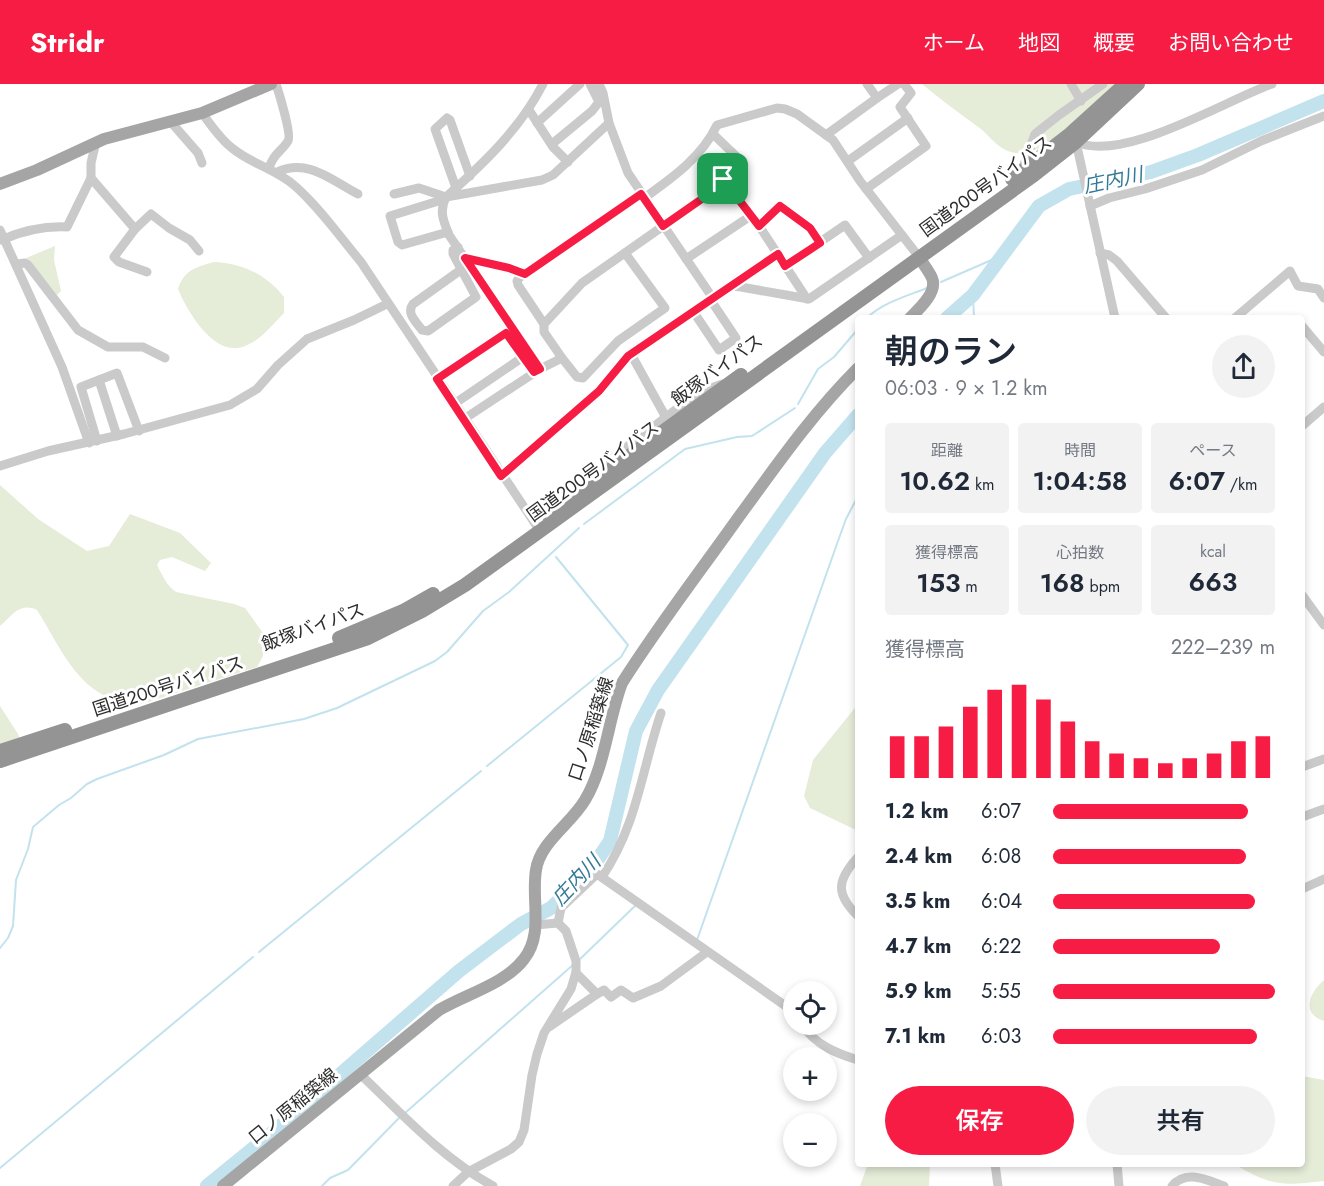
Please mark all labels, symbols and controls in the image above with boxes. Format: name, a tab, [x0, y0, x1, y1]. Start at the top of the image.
text: Stridr	[30, 22, 104, 63]
text: ホーム	[923, 28, 985, 58]
text: 地図	[1018, 28, 1060, 58]
text: 概要	[1093, 28, 1135, 58]
text: お問い合わせ	[1168, 28, 1294, 58]
street label: 国道200号バイパス	[915, 129, 1057, 243]
pin	[697, 153, 748, 204]
water label: 庄内川	[1081, 160, 1147, 201]
icon: arrive	[706, 162, 739, 195]
street label: 飯塚バイパス	[666, 328, 768, 412]
text: 朝のラン	[885, 328, 1017, 375]
button: share	[1212, 335, 1275, 398]
text: 06:03 · 9 × 1.2 km	[885, 374, 1048, 403]
street label: 国道200号バイパス	[522, 414, 664, 528]
text: 距離	[931, 439, 963, 462]
text: 時間	[1064, 439, 1096, 462]
text: ペース	[1189, 439, 1237, 462]
text: 10.62	[900, 462, 970, 500]
text: 1:04:58	[1033, 462, 1127, 500]
text: 6:07	[1168, 462, 1225, 500]
text: km	[970, 473, 995, 496]
text: /km	[1225, 473, 1258, 496]
text: kcal	[1200, 540, 1226, 563]
text: 獲得標高	[915, 541, 979, 564]
text: 心拍数	[1056, 541, 1104, 564]
text: 663	[1189, 563, 1237, 601]
text: 153	[916, 564, 961, 602]
text: 168	[1040, 564, 1085, 602]
text: m	[961, 575, 978, 598]
text: bpm	[1085, 575, 1120, 598]
street label: 飯塚バイパス	[258, 596, 368, 658]
text: 222–239 m	[1171, 633, 1275, 662]
text: 獲得標高	[885, 635, 965, 664]
street label: 国道200号バイパス	[89, 649, 247, 723]
street label: 口ノ原稲築線	[562, 674, 620, 784]
text: 1.2 km	[885, 797, 949, 826]
text: 6:07	[981, 797, 1021, 826]
text: 2.4 km	[885, 842, 952, 871]
text: 6:08	[981, 842, 1021, 871]
water label: 庄内川	[545, 847, 609, 912]
text: 3.5 km	[885, 887, 950, 916]
text: 6:04	[981, 887, 1022, 916]
text: 4.7 km	[885, 932, 951, 961]
text: 6:22	[981, 932, 1021, 961]
text: 5.9 km	[885, 977, 952, 1006]
text: 5:55	[981, 977, 1021, 1006]
map controls	[783, 981, 837, 1167]
button: locate	[783, 981, 837, 1035]
text: 7.1 km	[885, 1022, 946, 1051]
text: 6:03	[981, 1022, 1021, 1051]
button: +	[783, 1047, 837, 1101]
street label: 口ノ原稲築線	[243, 1062, 343, 1150]
button: 保存	[885, 1086, 1074, 1155]
button: 共有	[1086, 1086, 1275, 1155]
button: −	[783, 1113, 837, 1167]

